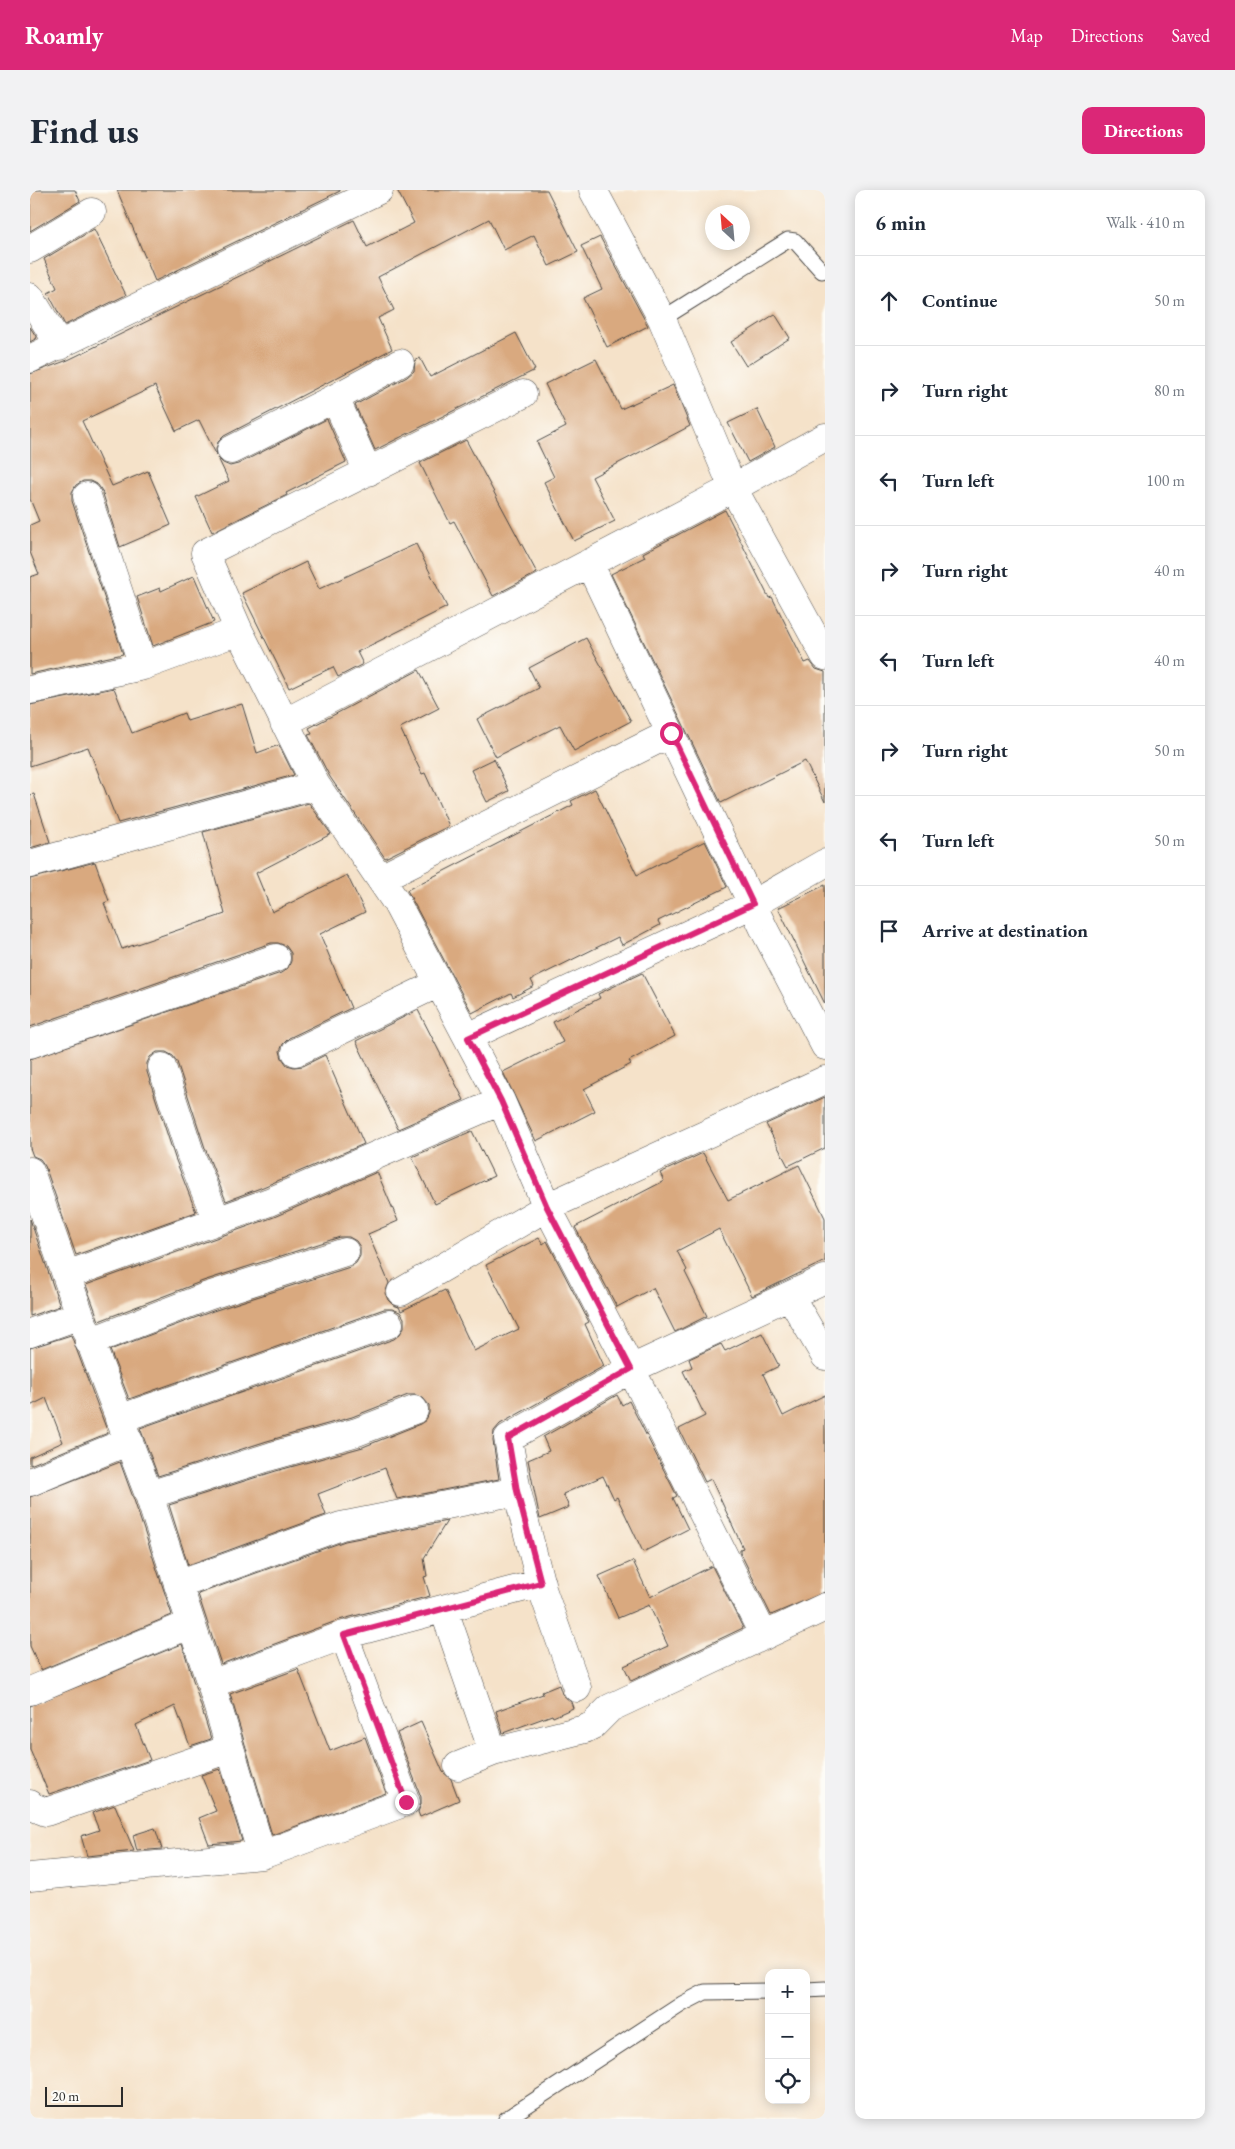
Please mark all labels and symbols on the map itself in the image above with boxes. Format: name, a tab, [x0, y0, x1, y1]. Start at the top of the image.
north arrow	[705, 205, 750, 250]
route start	[660, 722, 683, 745]
route end	[395, 1791, 418, 1814]
scale bar	[45, 2084, 122, 2107]

